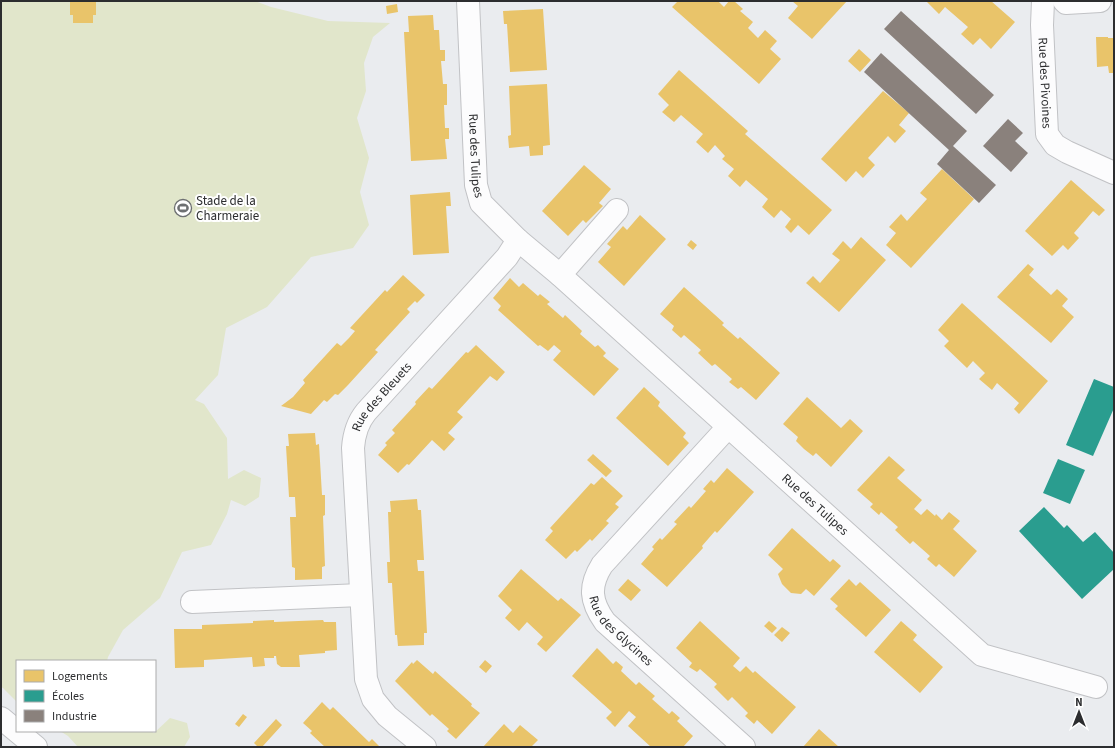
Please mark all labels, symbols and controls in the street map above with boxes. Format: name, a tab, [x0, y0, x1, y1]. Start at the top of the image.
street label: Rue des Pivoines	[1034, 37, 1056, 129]
street label: Rue des Tulipes	[464, 113, 488, 200]
place label: Stade de la Charmeraie	[196, 192, 259, 225]
sports icon: Stade de la Charmeraie	[173, 198, 193, 218]
street label: Rue des Bleuets	[347, 358, 416, 434]
street label: Rue des Tulipes	[778, 470, 853, 540]
street label: Rue des Glycines	[584, 594, 657, 670]
legend	[16, 660, 156, 732]
text: Logements	[52, 668, 107, 685]
text: Écoles	[52, 688, 84, 705]
north arrow	[1059, 692, 1099, 732]
text: N	[1075, 695, 1083, 710]
text: Industrie	[52, 708, 97, 725]

